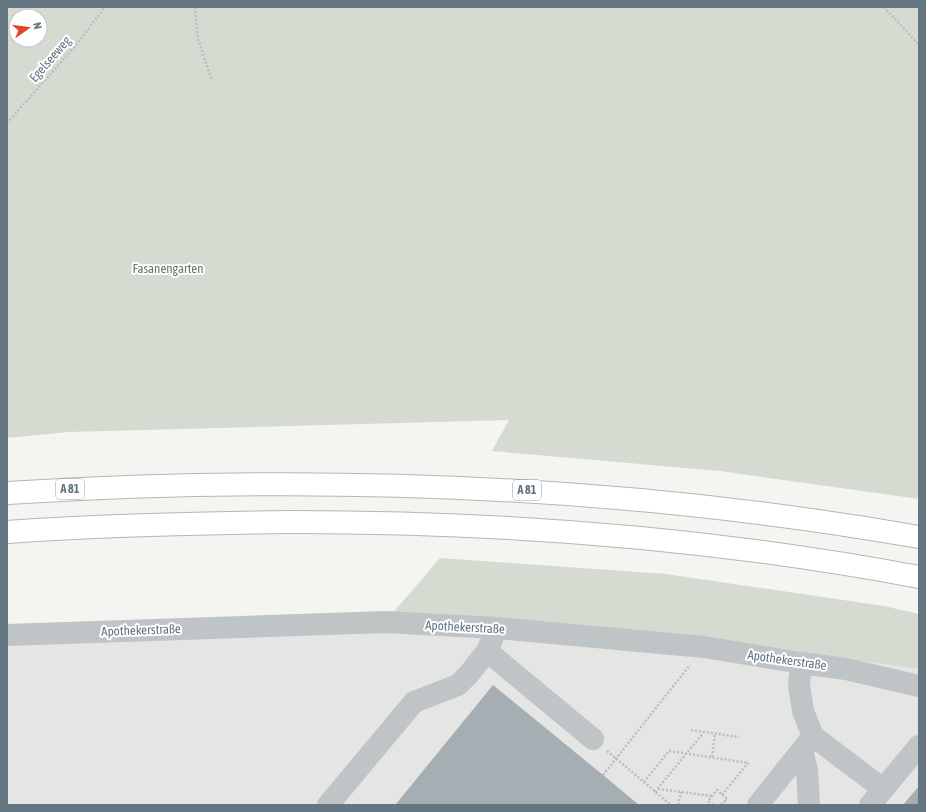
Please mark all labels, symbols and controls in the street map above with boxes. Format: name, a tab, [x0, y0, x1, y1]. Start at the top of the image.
north arrow	[8, 8, 48, 48]
text: N	[31, 21, 44, 30]
street label: Egelseeweg	[26, 33, 74, 85]
park label: Fasanengarten	[132, 261, 204, 276]
road number: A 81	[56, 479, 84, 499]
road number: A 81	[513, 480, 541, 500]
street label: Apothekerstraße	[425, 617, 505, 637]
street label: Apothekerstraße	[101, 621, 181, 639]
street label: Apothekerstraße	[746, 647, 828, 673]

